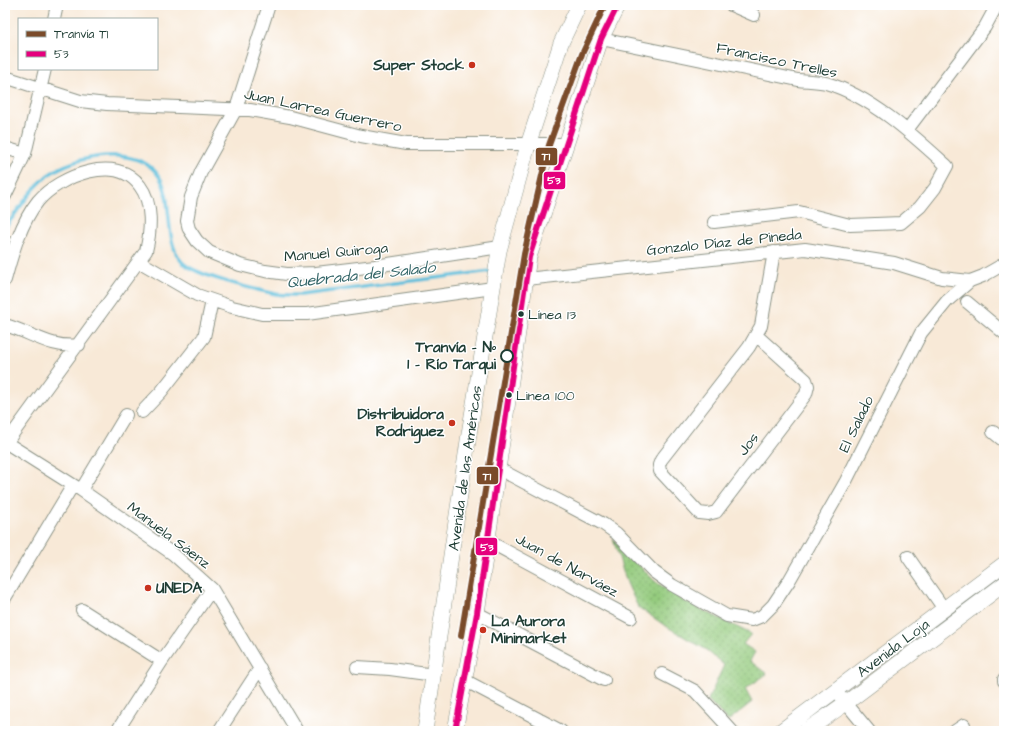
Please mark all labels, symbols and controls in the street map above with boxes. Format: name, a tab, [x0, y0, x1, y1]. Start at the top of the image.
legend	[18, 18, 158, 70]
text: Tranvía T1	[54, 26, 109, 43]
street label: Francisco Trelles	[714, 37, 840, 84]
text: 53	[54, 46, 69, 63]
place label: Super Stock	[372, 55, 465, 76]
marker: Super Stock	[467, 60, 477, 70]
street label: Juan Larrea Guerrero	[242, 84, 404, 138]
line badge: T1	[535, 147, 558, 166]
text: T1	[541, 149, 551, 164]
line badge: 53	[543, 171, 566, 190]
text: 53	[547, 173, 561, 188]
street label: Gonzalo Díaz de Pineda	[645, 224, 803, 261]
street label: Manuel Quiroga	[283, 237, 389, 268]
water label: Quebrada del Salado	[286, 256, 437, 294]
place label: Línea 13	[528, 305, 576, 325]
marker: Línea 13	[516, 309, 526, 319]
place label: Tranvía - Nº 1 - Río Tarqui	[407, 337, 497, 375]
marker: Tranvía - Nº 1 - Río Tarqui	[500, 349, 514, 363]
street label: Avenida de las Américas	[444, 384, 488, 552]
place label: Linea 100	[516, 386, 575, 406]
marker: Linea 100	[504, 390, 514, 400]
street label: El Salado	[834, 392, 879, 456]
place label: Distribuidora Rodriguez	[358, 404, 445, 444]
marker: Distribuidora Rodriguez	[447, 418, 457, 428]
street label: Jos	[733, 428, 764, 460]
line badge: T1	[476, 466, 499, 485]
text: T1	[482, 469, 492, 484]
street label: Manuela Sáenz	[123, 497, 215, 574]
street label: Juan de Narváez	[511, 528, 623, 603]
line badge: 53	[475, 537, 498, 556]
text: 53	[480, 540, 494, 555]
place label: UNEDA	[156, 578, 202, 599]
marker: UNEDA	[143, 583, 153, 593]
place label: La Aurora Minimarket	[491, 611, 567, 649]
street label: Avenida Loja	[853, 614, 934, 683]
marker: La Aurora Minimarket	[478, 625, 488, 635]

